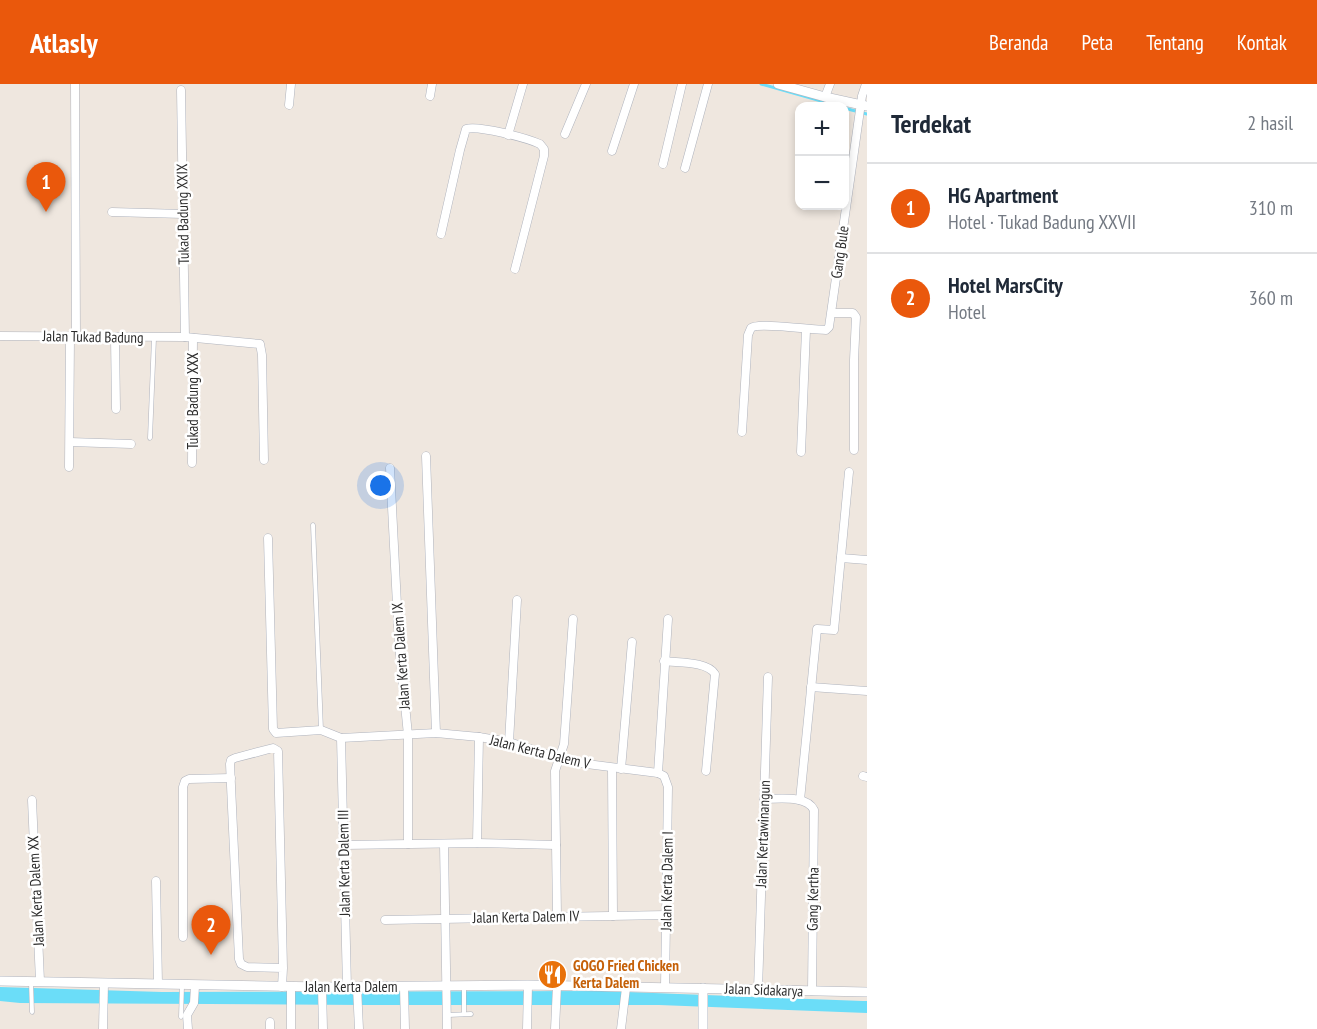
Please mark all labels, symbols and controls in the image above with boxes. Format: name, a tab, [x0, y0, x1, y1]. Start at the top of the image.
text: Atlasly	[30, 24, 98, 61]
text: Beranda	[989, 29, 1049, 56]
text: Peta	[1082, 29, 1113, 56]
text: Tentang	[1146, 29, 1204, 56]
text: Kontak	[1237, 29, 1287, 56]
map controls	[795, 102, 849, 210]
button: +	[795, 102, 849, 156]
text: Terdekat	[891, 107, 971, 140]
text: 2 hasil	[1247, 110, 1293, 136]
button: −	[795, 156, 849, 210]
pin: 1	[26, 162, 66, 212]
street label: Tukad Badung XXIX	[172, 163, 193, 265]
text: HG Apartment	[948, 181, 1058, 209]
text: 1	[906, 195, 915, 221]
text: 310 m	[1249, 195, 1293, 221]
text: Hotel · Tukad Badung XXVII	[948, 209, 1136, 235]
street label: Gang Bule	[826, 224, 853, 279]
text: Hotel MarsCity	[948, 271, 1063, 299]
text: 2	[906, 285, 915, 311]
text: 360 m	[1249, 285, 1293, 311]
text: Hotel	[948, 299, 986, 325]
street label: Jalan Tukad Badung	[41, 326, 144, 347]
street label: Tukad Badung XXX	[183, 352, 202, 450]
your location	[366, 471, 395, 500]
street label: Jalan Kerta Dalem IX	[387, 601, 414, 711]
street label: Jalan Kerta Dalem V	[487, 730, 592, 773]
street label: Jalan Kertawinangun	[751, 780, 774, 889]
street label: Jalan Kerta Dalem III	[333, 810, 354, 917]
street label: Jalan Kerta Dalem I	[656, 831, 677, 932]
street label: Jalan Kerta Dalem XX	[23, 835, 48, 948]
street label: Gang Kertha	[802, 867, 823, 931]
pin: 2	[192, 906, 230, 955]
street label: Jalan Kerta Dalem IV	[472, 906, 580, 927]
place label: GOGO Fried Chicken Kerta Dalem	[573, 956, 679, 992]
restaurant icon: GOGO Fried Chicken Kerta Dalem	[536, 959, 568, 991]
street label: Jalan Kerta Dalem	[304, 977, 398, 996]
street label: Jalan Sidakarya	[723, 979, 804, 1000]

